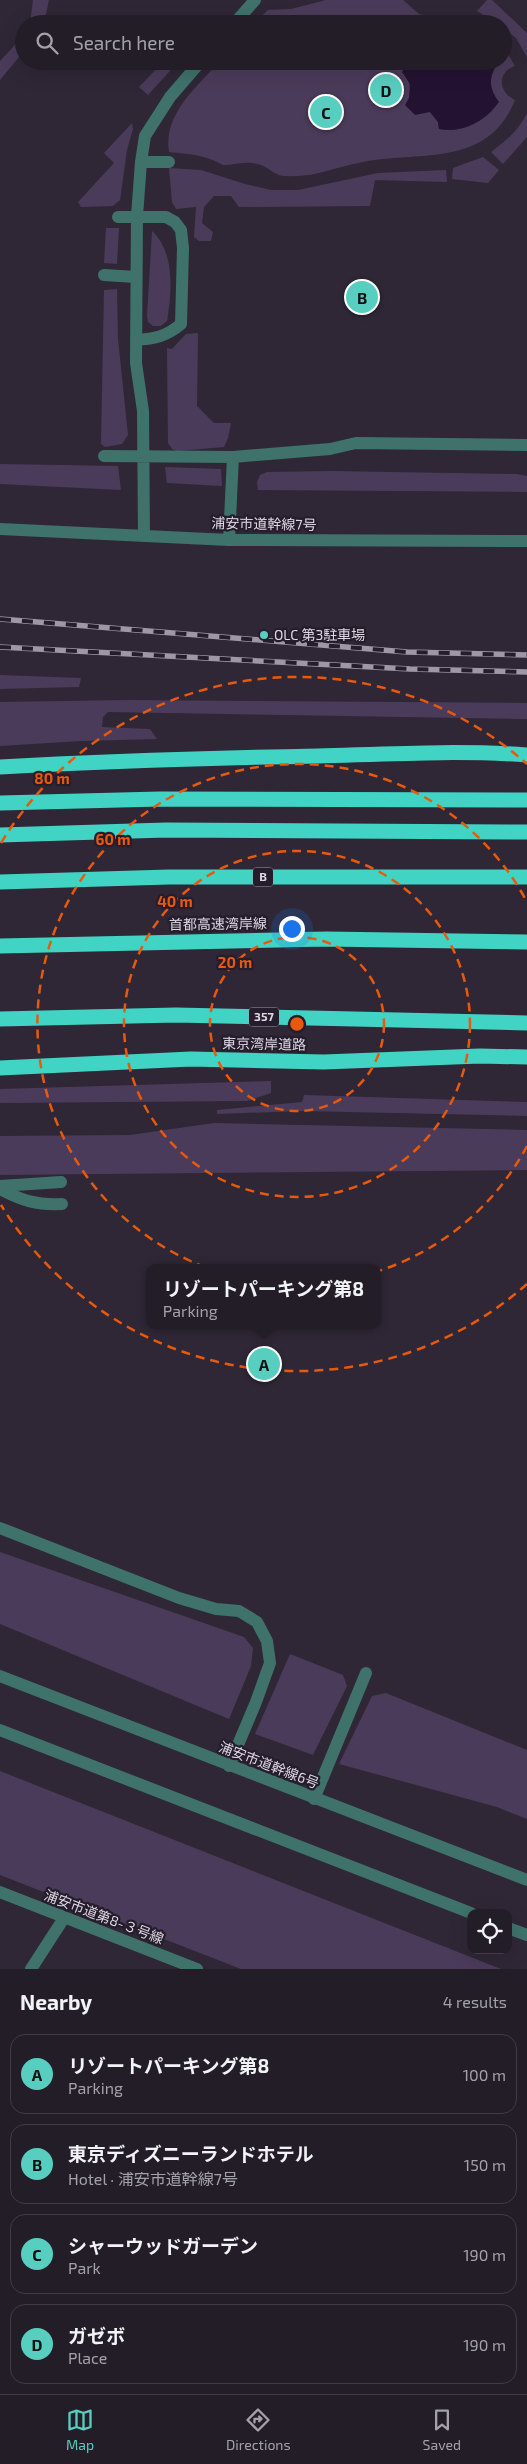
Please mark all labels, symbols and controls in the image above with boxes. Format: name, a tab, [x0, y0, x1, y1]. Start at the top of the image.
search box	[15, 15, 512, 70]
icon: search	[33, 29, 61, 57]
text: Search here	[73, 31, 175, 54]
pin: D	[370, 71, 402, 109]
pin: C	[310, 93, 342, 131]
pin: B	[346, 278, 378, 316]
street label: 浦安市道幹線7号	[211, 514, 317, 533]
place label: OLC 第3駐車場	[274, 626, 365, 643]
marker: OLC 第3駐車場	[258, 629, 270, 641]
text: 80 m	[34, 769, 70, 787]
text: 60 m	[96, 830, 130, 848]
road number: B	[253, 868, 273, 886]
text: 40 m	[157, 892, 193, 910]
street label: 首都高速湾岸線	[169, 914, 267, 933]
your location	[279, 916, 305, 942]
text: 20 m	[218, 953, 252, 971]
road number: 357	[249, 1008, 279, 1026]
centre of rings	[288, 1015, 306, 1033]
street label: 東京湾岸道路	[222, 1034, 306, 1053]
popup	[146, 1264, 381, 1329]
text: リゾートパーキング第8	[163, 1277, 364, 1300]
text: Parking	[163, 1301, 218, 1320]
pin: A	[248, 1345, 280, 1383]
street label: 浦安市道幹線6号	[217, 1738, 322, 1791]
street label: 浦安市道第8-３号線	[42, 1886, 166, 1947]
map controls	[467, 1909, 512, 1954]
button: locate	[467, 1909, 512, 1954]
text: Nearby	[20, 1989, 92, 2014]
text: 4 results	[443, 1992, 507, 2011]
text: リゾートパーキング第8	[68, 2054, 269, 2077]
text: A	[32, 2065, 42, 2084]
text: 100 m	[463, 2065, 506, 2084]
text: Parking	[68, 2078, 123, 2097]
text: 東京ディズニーランドホテル	[68, 2142, 314, 2165]
text: B	[32, 2155, 42, 2174]
text: 150 m	[464, 2155, 506, 2174]
text: Hotel · 浦安市道幹線7号	[68, 2169, 238, 2188]
text: シャーウッドガーデン	[68, 2234, 258, 2257]
text: C	[32, 2245, 42, 2264]
text: 190 m	[463, 2245, 506, 2264]
text: Park	[68, 2258, 101, 2277]
text: ガゼボ	[68, 2324, 125, 2347]
text: D	[32, 2335, 42, 2354]
text: 190 m	[463, 2335, 506, 2354]
text: Place	[68, 2348, 107, 2367]
tab: Map	[66, 2406, 94, 2453]
tab: Directions	[226, 2406, 291, 2453]
tab: Saved	[423, 2406, 461, 2453]

